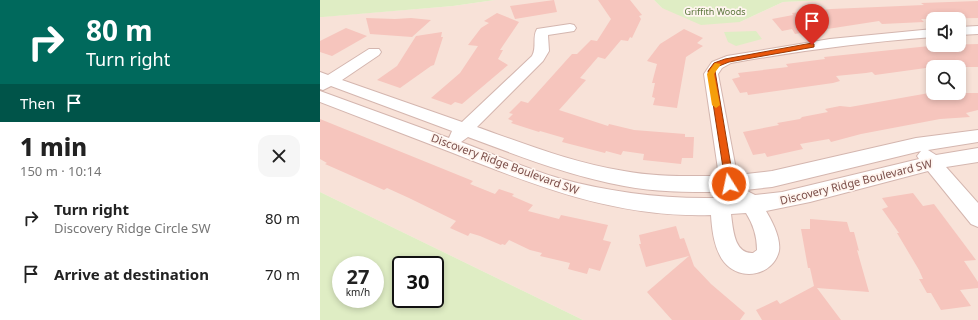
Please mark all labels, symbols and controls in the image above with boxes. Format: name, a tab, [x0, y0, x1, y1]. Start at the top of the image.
pin	[795, 4, 829, 45]
park label: Griffith Woods	[684, 5, 746, 18]
icon: arrive	[801, 10, 823, 32]
text: 80 m	[86, 11, 153, 49]
map controls	[926, 12, 966, 100]
button: sound	[926, 12, 966, 52]
icon: right	[20, 16, 72, 68]
text: Turn right	[86, 47, 170, 71]
button: search	[926, 60, 966, 100]
icon: arrive	[63, 92, 85, 114]
text: Then	[20, 93, 55, 113]
text: 1 min	[20, 130, 87, 163]
street label: Discovery Ridge Boulevard SW	[429, 130, 582, 198]
button: close	[258, 135, 300, 177]
street label: Discovery Ridge Boulevard SW	[778, 155, 934, 208]
text: 150 m · 10:14	[20, 162, 101, 180]
position arrow	[708, 163, 750, 205]
text: Turn right	[54, 199, 129, 219]
icon: right	[20, 207, 42, 229]
text: 80 m	[265, 208, 300, 228]
text: Discovery Ridge Circle SW	[54, 219, 211, 237]
speed limit sign: 30	[392, 256, 444, 308]
icon: arrive	[20, 263, 42, 285]
text: 27	[347, 263, 369, 290]
text: Arrive at destination	[54, 264, 209, 284]
text: 70 m	[265, 264, 300, 284]
text: km/h	[346, 285, 370, 299]

